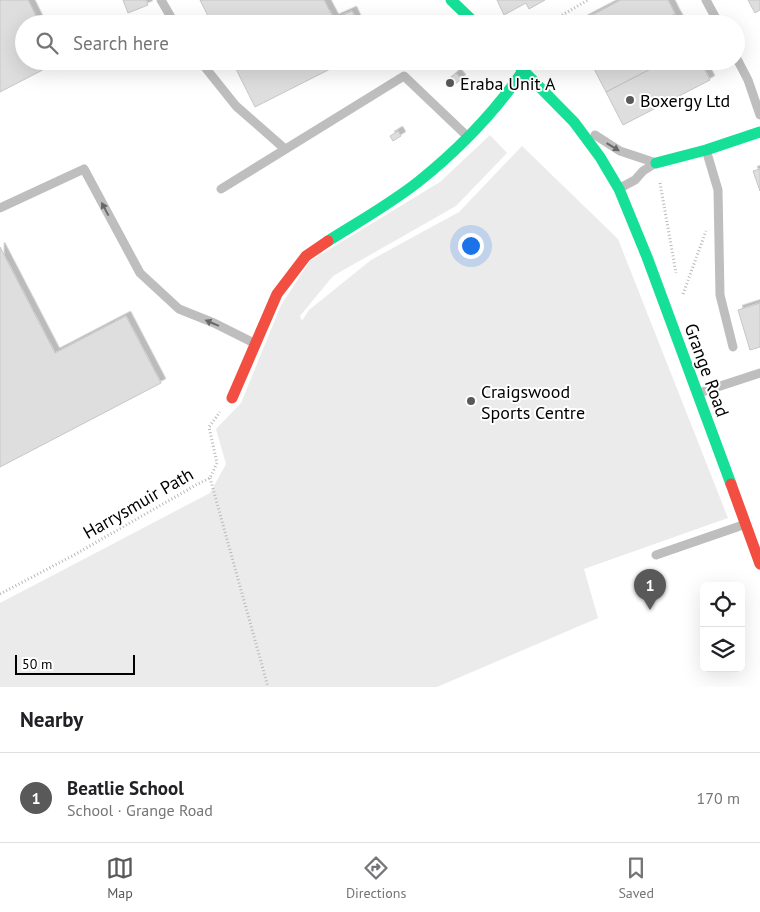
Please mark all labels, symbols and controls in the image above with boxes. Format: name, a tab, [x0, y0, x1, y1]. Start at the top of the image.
search box	[15, 15, 745, 70]
icon: search	[33, 29, 61, 57]
text: Search here	[73, 31, 169, 55]
place label: Eraba Unit A	[460, 72, 556, 95]
marker: Eraba Unit A	[444, 77, 456, 89]
place label: Boxergy Ltd	[640, 89, 730, 112]
marker: Boxergy Ltd	[624, 94, 636, 106]
one-way arrow	[607, 142, 620, 151]
one-way arrow	[101, 201, 109, 216]
your location	[458, 233, 484, 259]
one-way arrow	[205, 318, 219, 326]
street label: Grange Road	[679, 320, 735, 420]
place label: Craigswood Sports Centre	[481, 380, 585, 424]
marker: Craigswood Sports Centre	[465, 395, 477, 407]
street label: Harrysmuir Path	[79, 462, 197, 544]
pin: 1	[634, 569, 666, 610]
map controls	[700, 582, 745, 672]
button: locate	[700, 582, 745, 627]
button: layers	[700, 627, 745, 672]
scale bar	[15, 652, 135, 675]
text: 50 m	[22, 655, 52, 673]
text: Nearby	[20, 706, 83, 733]
text: Beatlie School	[67, 776, 184, 800]
text: 1	[31, 788, 41, 808]
text: 170 m	[697, 788, 740, 808]
text: School · Grange Road	[67, 800, 213, 820]
tab: Map	[106, 854, 134, 902]
tab: Directions	[346, 854, 406, 902]
tab: Saved	[618, 854, 654, 902]

